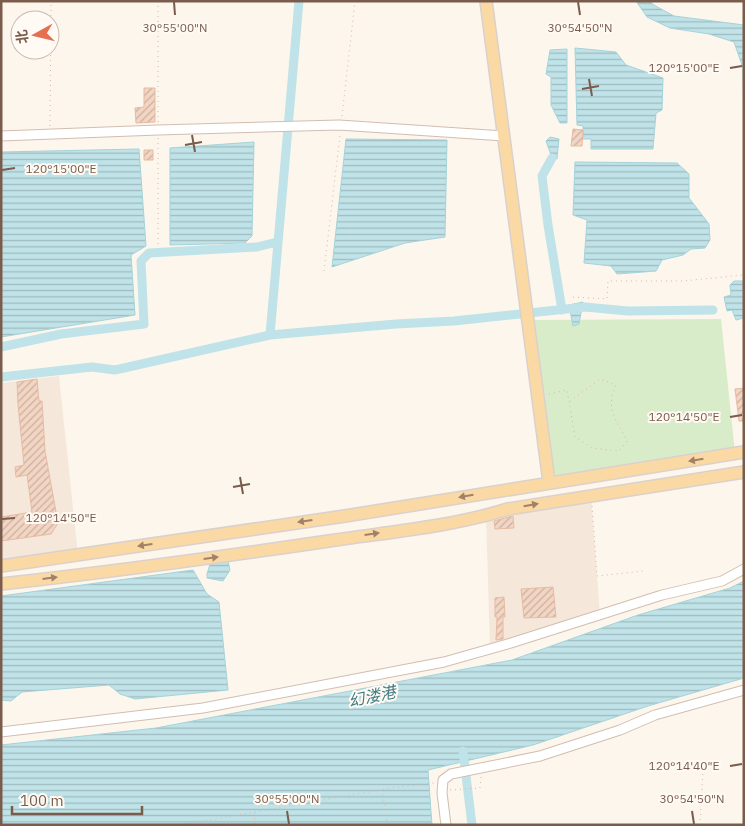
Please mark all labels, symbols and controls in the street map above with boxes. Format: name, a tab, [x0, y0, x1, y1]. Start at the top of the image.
north arrow	[10, 10, 60, 60]
text: 30°55'00"N	[142, 20, 208, 35]
text: 30°54'50"N	[547, 20, 613, 35]
text: 北	[12, 29, 32, 45]
text: 120°15'00"E	[649, 60, 719, 75]
text: 120°15'00"E	[26, 161, 96, 176]
text: 120°14'50"E	[649, 409, 719, 424]
one-way arrow	[687, 456, 703, 464]
one-way arrow	[458, 493, 474, 501]
one-way arrow	[524, 501, 540, 509]
text: 120°14'50"E	[26, 510, 96, 525]
one-way arrow	[297, 518, 313, 526]
one-way arrow	[364, 530, 380, 538]
one-way arrow	[136, 542, 152, 550]
one-way arrow	[203, 554, 219, 562]
one-way arrow	[42, 574, 58, 582]
water label: 幻溇港	[346, 681, 400, 711]
text: 120°14'40"E	[649, 758, 719, 773]
scale bar	[12, 784, 142, 816]
text: 100 m	[20, 791, 64, 810]
text: 30°55'00"N	[254, 791, 320, 806]
text: 30°54'50"N	[659, 791, 725, 806]

